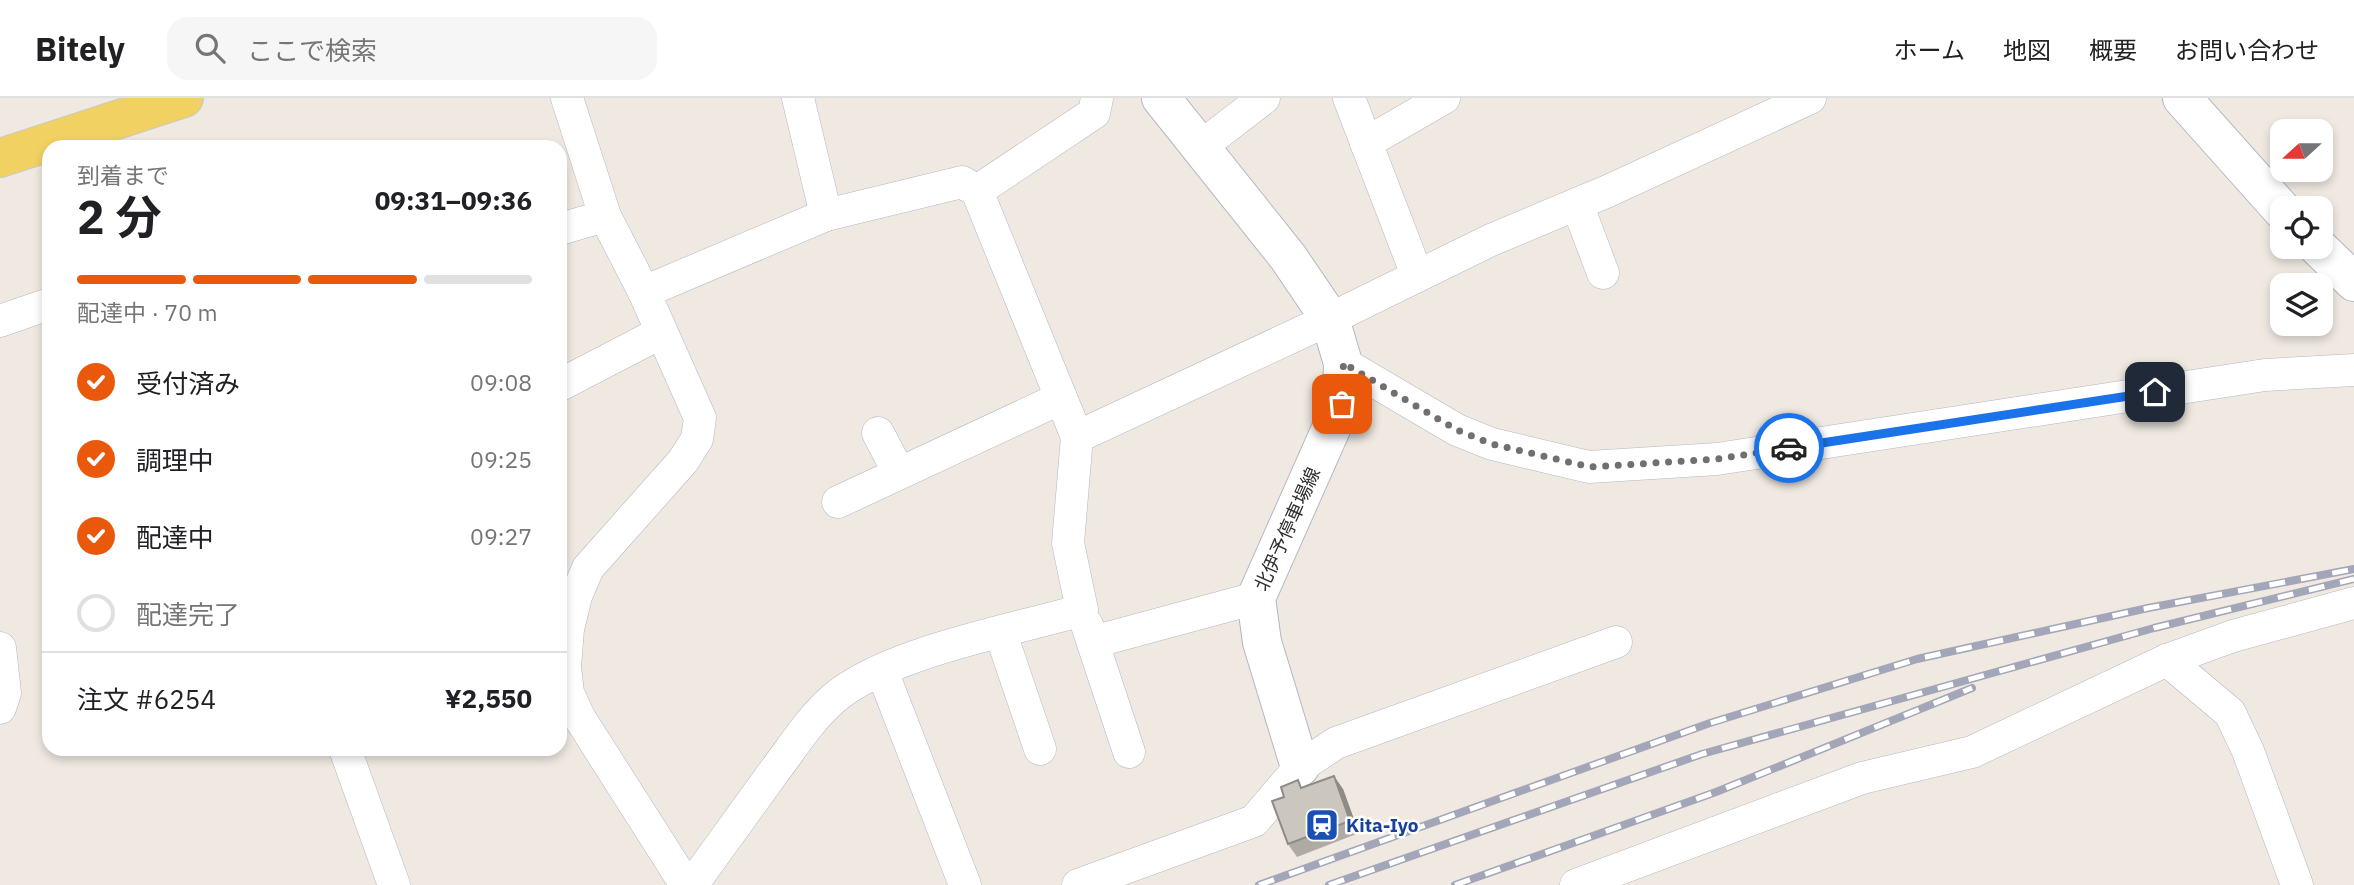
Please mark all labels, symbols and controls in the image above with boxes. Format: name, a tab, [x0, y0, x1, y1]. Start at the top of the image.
search box	[167, 17, 657, 80]
text: Bitely	[35, 27, 125, 70]
icon: search	[191, 29, 229, 67]
text: ここで検索	[247, 33, 377, 67]
text: ホーム	[1894, 34, 1965, 66]
text: 地図	[2003, 34, 2051, 66]
text: 概要	[2089, 34, 2137, 66]
text: お問い合わせ	[2175, 34, 2319, 66]
north arrow	[2270, 119, 2333, 182]
map controls	[2270, 119, 2333, 336]
text: 到着まで	[77, 160, 169, 190]
text: 09:31–09:36	[375, 183, 532, 217]
text: 2 分	[77, 187, 161, 247]
button: locate	[2270, 196, 2333, 259]
button: layers	[2270, 273, 2333, 336]
text: 配達中 · 70 m	[77, 297, 217, 327]
pin	[2125, 362, 2185, 422]
icon: check	[77, 363, 115, 401]
text: 受付済み	[136, 366, 240, 400]
text: 09:08	[470, 367, 532, 397]
icon: home	[2136, 373, 2174, 411]
pin	[1312, 374, 1372, 434]
icon: bag	[1323, 385, 1361, 423]
courier	[1754, 413, 1824, 483]
icon: car	[1770, 429, 1808, 467]
icon: check	[77, 440, 115, 478]
text: 調理中	[136, 443, 214, 477]
text: 09:25	[470, 444, 532, 474]
street label: 北伊予停車場線	[1249, 463, 1325, 595]
icon: check	[77, 517, 115, 555]
text: 配達中	[136, 520, 214, 554]
text: 09:27	[470, 521, 532, 551]
text: 配達完了	[136, 597, 240, 631]
text: ¥2,550	[445, 681, 532, 715]
text: 注文 #6254	[77, 682, 216, 716]
station icon: Kita-Iyo	[1303, 806, 1341, 844]
place label: Kita-Iyo	[1346, 813, 1419, 837]

